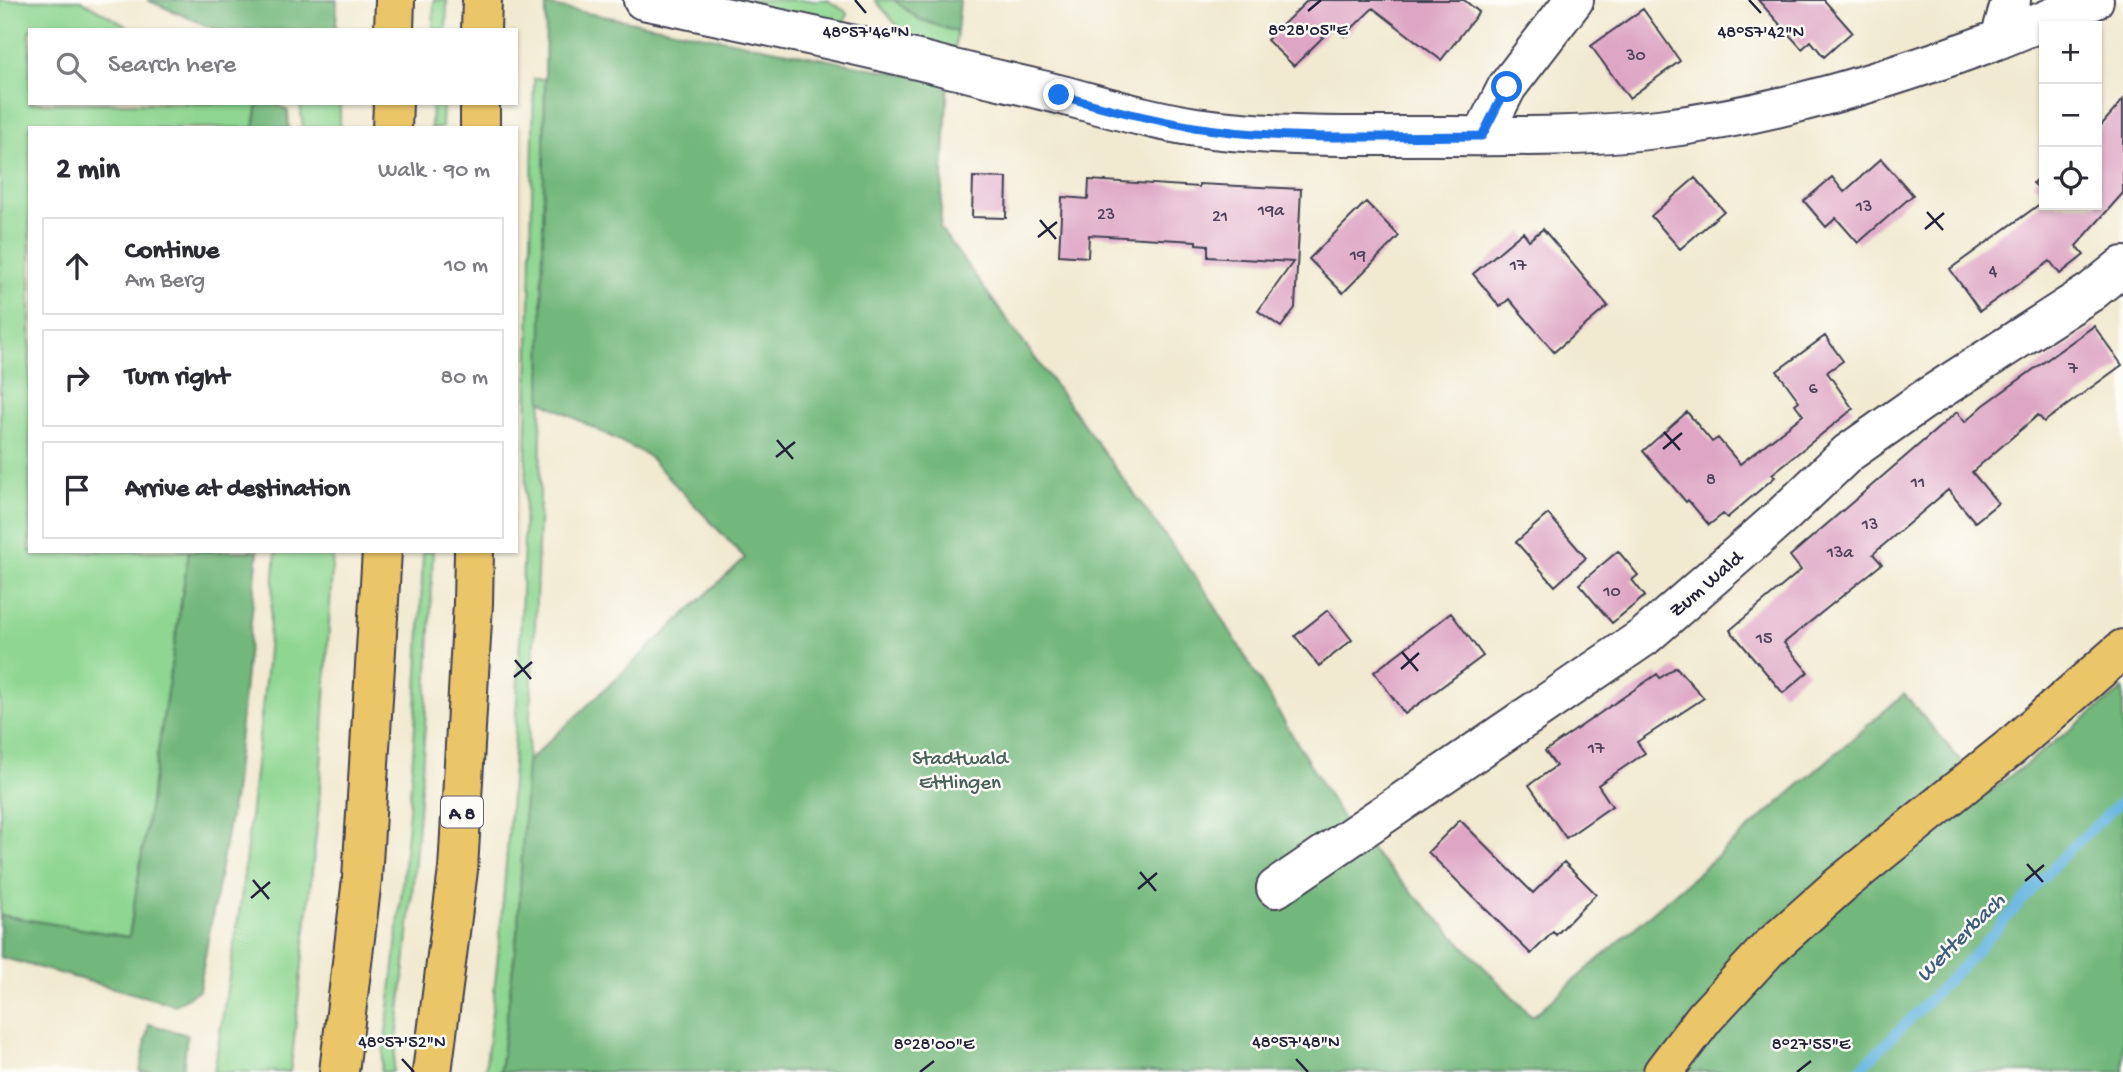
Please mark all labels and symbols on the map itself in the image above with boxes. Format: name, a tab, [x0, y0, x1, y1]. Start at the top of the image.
text: 8°28'05"E	[1268, 21, 1349, 42]
text: 48°57'46"N	[823, 23, 909, 44]
text: 48°57'42"N	[1718, 23, 1804, 44]
house number: 30	[1625, 46, 1646, 67]
route start	[1491, 71, 1522, 102]
route end	[1043, 79, 1074, 110]
house number: 13	[1855, 197, 1872, 218]
house number: 19a	[1257, 201, 1285, 222]
house number: 23	[1097, 205, 1115, 226]
house number: 21	[1212, 207, 1228, 228]
house number: 19	[1349, 246, 1366, 267]
house number: 17	[1509, 256, 1527, 277]
house number: 4	[1989, 262, 1998, 283]
house number: 7	[2067, 359, 2078, 380]
house number: 6	[1808, 379, 1818, 400]
house number: 8	[1706, 470, 1716, 491]
house number: 11	[1910, 473, 1925, 494]
house number: 13	[1861, 515, 1878, 536]
house number: 13a	[1826, 543, 1854, 564]
street label: Zum Wald	[1665, 546, 1751, 625]
house number: 10	[1602, 582, 1621, 603]
house number: 15	[1755, 629, 1772, 650]
house number: 17	[1587, 739, 1605, 760]
park label: Stadtwald Ettlingen	[912, 748, 1010, 797]
road number: A 8	[441, 796, 483, 828]
water label: Wetterbach	[1911, 888, 2012, 989]
text: 48°57'52"N	[358, 1033, 446, 1054]
text: 48°57'48"N	[1252, 1033, 1340, 1054]
text: 8°28'00"E	[894, 1035, 975, 1056]
text: 8°27'55"E	[1772, 1035, 1851, 1056]

